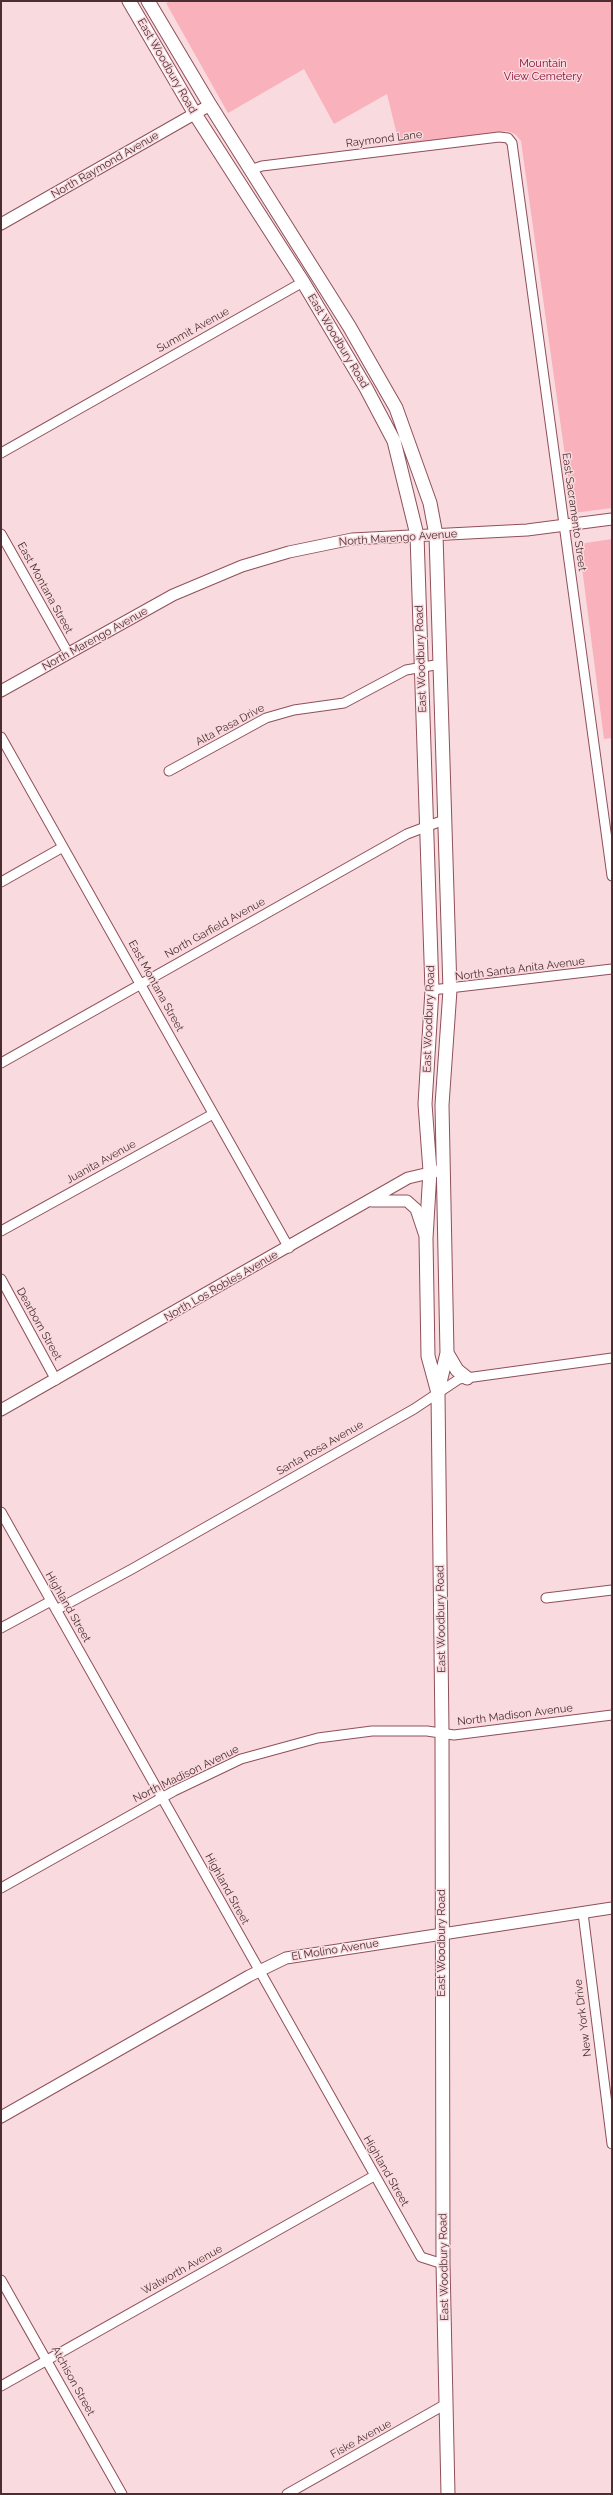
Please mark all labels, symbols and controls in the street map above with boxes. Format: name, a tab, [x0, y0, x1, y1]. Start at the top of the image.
street label: East Woodbury Road	[134, 16, 200, 116]
park label: Mountain View Cemetery	[504, 57, 582, 83]
street label: Raymond Lane	[345, 128, 423, 150]
street label: North Raymond Avenue	[49, 129, 161, 201]
street label: East Woodbury Road	[305, 292, 371, 390]
street label: Summit Avenue	[154, 305, 232, 355]
street label: East Sacramento Street	[559, 452, 589, 572]
street label: North Marengo Avenue	[338, 527, 458, 549]
street label: East Montana Street	[14, 540, 76, 636]
street label: North Marengo Avenue	[40, 604, 150, 674]
street label: East Woodbury Road	[413, 605, 429, 713]
street label: Alta Pasa Drive	[193, 701, 267, 749]
street label: North Garfield Avenue	[163, 895, 267, 961]
street label: East Montana Street	[125, 938, 187, 1034]
street label: North Santa Anita Avenue	[454, 954, 586, 984]
street label: East Woodbury Road	[421, 965, 437, 1073]
street label: Juanita Avenue	[64, 1137, 138, 1187]
street label: North Los Robles Avenue	[162, 1248, 280, 1324]
street label: Dearborn Street	[14, 1285, 64, 1363]
street label: Santa Rosa Avenue	[274, 1418, 366, 1478]
street label: East Woodbury Road	[433, 1565, 449, 1673]
street label: Highland Street	[42, 1569, 94, 1645]
street label: North Madison Avenue	[457, 1701, 573, 1729]
street label: North Madison Avenue	[131, 1743, 241, 1805]
street label: Highland Street	[202, 1851, 252, 1927]
street label: East Woodbury Road	[435, 1889, 449, 1997]
street label: El Molino Avenue	[290, 1937, 380, 1963]
street label: New York Drive	[572, 1979, 594, 2057]
street label: Highland Street	[360, 2133, 412, 2209]
street label: East Woodbury Road	[436, 2213, 452, 2321]
street label: Walworth Avenue	[139, 2242, 225, 2298]
street label: Atchison Street	[49, 2344, 97, 2418]
street label: Fiske Avenue	[328, 2417, 394, 2461]

